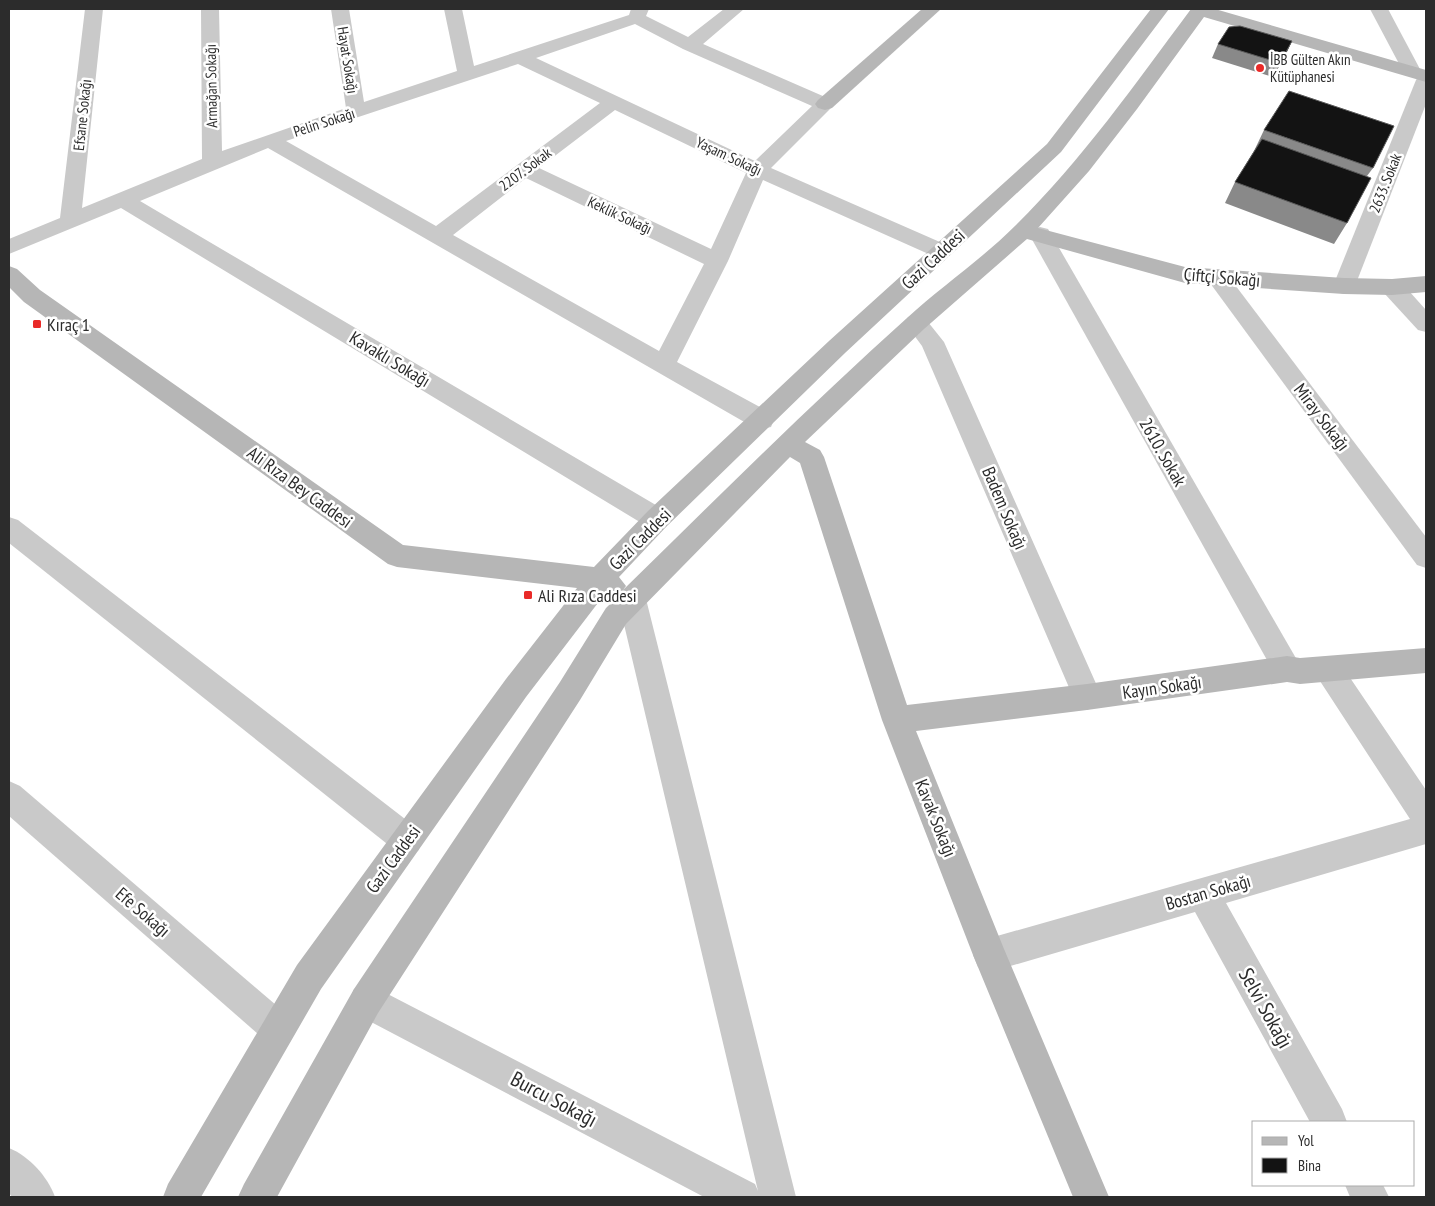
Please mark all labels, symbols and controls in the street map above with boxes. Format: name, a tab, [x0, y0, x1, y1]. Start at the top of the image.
street label: Hayat Sokağı	[333, 25, 363, 95]
street label: Armağan Sokağı	[201, 44, 221, 128]
place label: İBB Gülten Akın Kütüphanesi	[1270, 50, 1351, 86]
marker: İBB Gülten Akın Kütüphanesi	[1254, 62, 1266, 74]
street label: Efsane Sokağı	[69, 78, 95, 152]
street label: Pelin Sokağı	[291, 103, 357, 141]
street label: Yaşam Sokağı	[693, 133, 765, 179]
street label: 2207. Sokak	[495, 143, 555, 195]
street label: 2633. Sokak	[1365, 150, 1406, 215]
street label: Keklik Sokağı	[585, 192, 655, 238]
street label: Gazi Caddesi	[896, 224, 970, 294]
street label: Çiftçi Sokağı	[1183, 262, 1261, 292]
place label: Kıraç 1	[47, 313, 90, 336]
marker: Kıraç 1	[31, 318, 43, 330]
street label: Kavaklı Sokağı	[345, 326, 435, 392]
street label: Miray Sokağı	[1289, 379, 1355, 455]
street label: 2610. Sokak	[1134, 414, 1192, 490]
street label: Ali Rıza Bey Caddesi	[243, 441, 357, 533]
street label: Badem Sokağı	[977, 463, 1033, 553]
street label: Gazi Caddesi	[604, 503, 676, 575]
place label: Ali Rıza Caddesi	[538, 584, 637, 607]
marker: Ali Rıza Caddesi	[522, 589, 534, 601]
street label: Kayın Sokağı	[1121, 670, 1203, 704]
street label: Kavak Sokağı	[910, 776, 962, 860]
street label: Gazi Caddesi	[361, 820, 425, 898]
street label: Bostan Sokağı	[1163, 869, 1253, 915]
street label: Efe Sokağı	[111, 882, 175, 942]
street label: Selvi Sokağı	[1233, 963, 1299, 1053]
street label: Burcu Sokağı	[506, 1065, 602, 1133]
legend	[1252, 1121, 1415, 1186]
text: Yol	[1298, 1131, 1314, 1150]
text: Bina	[1298, 1156, 1321, 1175]

